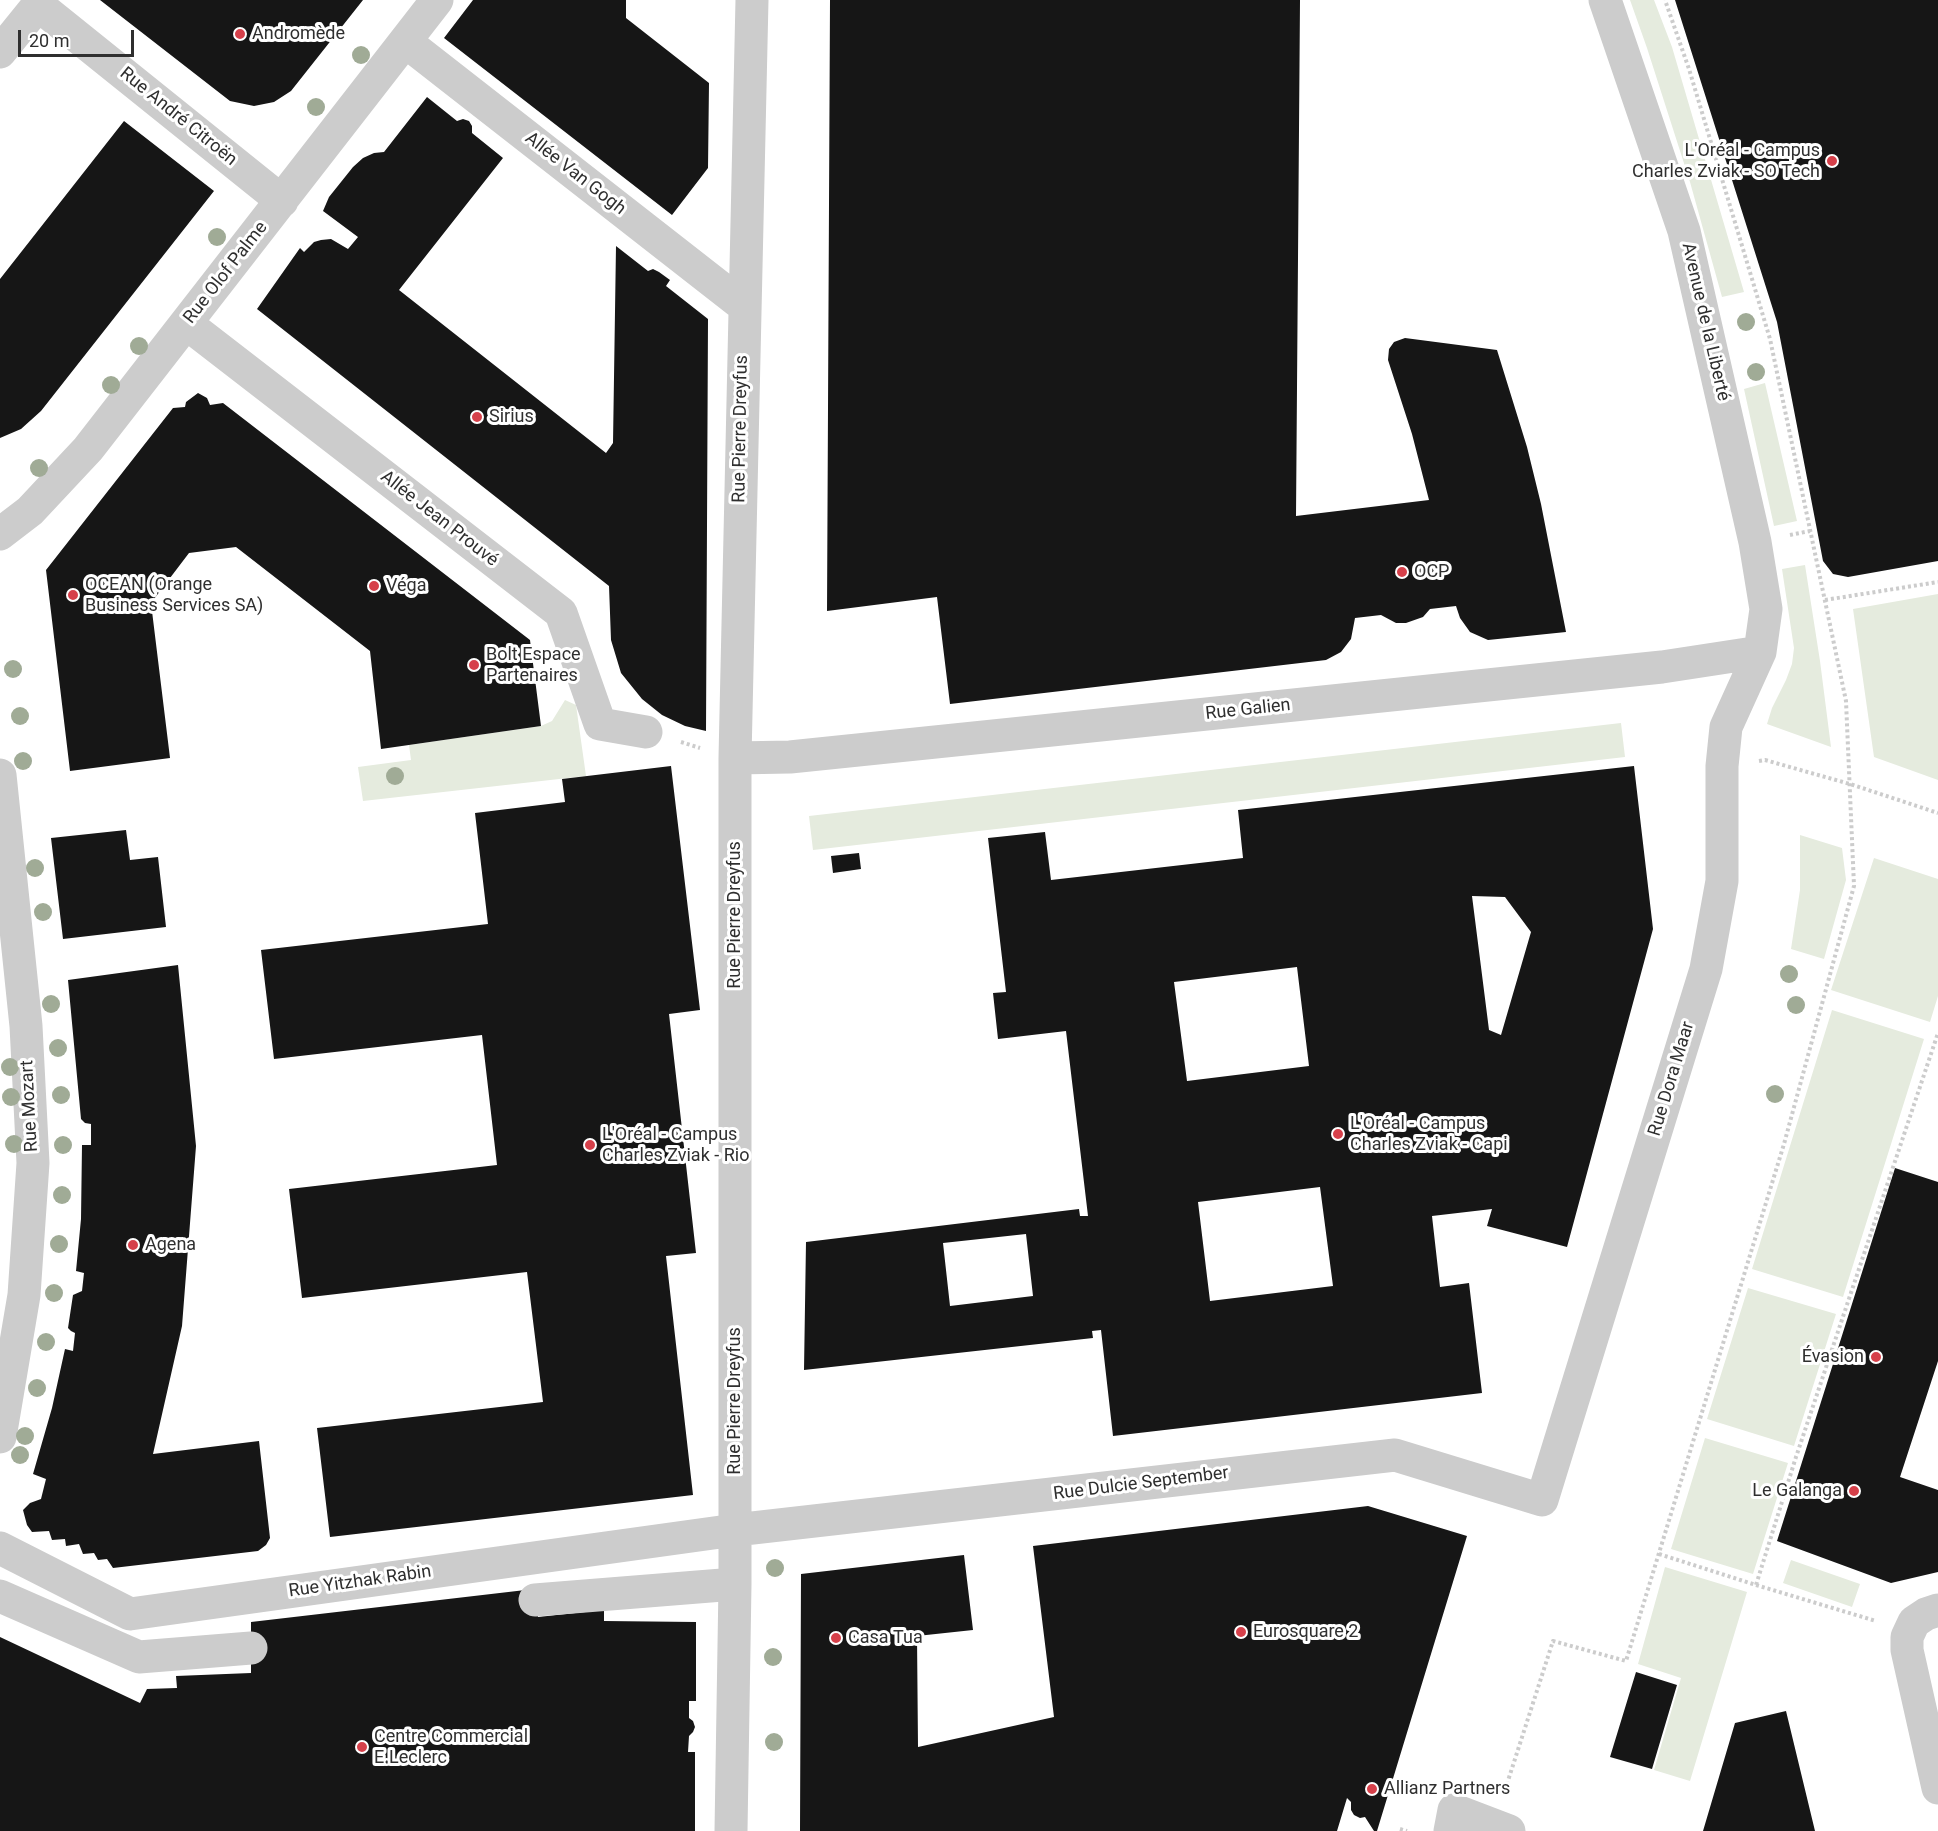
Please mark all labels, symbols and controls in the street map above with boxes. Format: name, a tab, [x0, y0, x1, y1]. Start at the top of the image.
scale bar	[21, 18, 136, 56]
place label: Andromède	[252, 23, 345, 45]
marker: Andromède	[233, 27, 247, 41]
text: 20 m	[29, 30, 69, 51]
street label: Rue André Citroën	[115, 63, 241, 171]
street label: Allée Van Gogh	[520, 128, 630, 220]
place label: L'Oréal - Campus Charles Zviak - SO Tech	[1632, 140, 1820, 182]
marker: L'Oréal - Campus Charles Zviak - SO Tech	[1825, 154, 1839, 168]
street label: Rue Olof Palme	[179, 218, 273, 328]
street label: Avenue de la Liberté	[1676, 241, 1734, 403]
street label: Rue Pierre Dreyfus	[729, 355, 753, 503]
place label: Sirius	[489, 406, 534, 428]
marker: Sirius	[470, 410, 484, 424]
street label: Allée Jean Prouvé	[376, 466, 502, 572]
place label: OCP	[1414, 561, 1449, 583]
marker: OCP	[1395, 565, 1409, 579]
place label: OCEAN (Orange Business Services SA)	[85, 574, 263, 616]
place label: Véga	[386, 575, 427, 597]
marker: Véga	[367, 579, 381, 593]
marker: OCEAN (Orange Business Services SA)	[66, 588, 80, 602]
place label: Bolt Espace Partenaires	[486, 644, 581, 686]
marker: Bolt Espace Partenaires	[467, 658, 481, 672]
street label: Rue Galien	[1204, 695, 1292, 725]
street label: Rue Pierre Dreyfus	[724, 841, 746, 989]
street label: Rue Dora Maar	[1644, 1019, 1700, 1139]
street label: Rue Mozart	[17, 1059, 43, 1153]
place label: L'Oréal - Campus Charles Zviak - Capi	[1350, 1113, 1508, 1156]
place label: L'Oréal - Campus Charles Zviak - Rio	[602, 1124, 749, 1166]
marker: L'Oréal - Campus Charles Zviak - Capi	[1331, 1127, 1345, 1141]
marker: L'Oréal - Campus Charles Zviak - Rio	[583, 1138, 597, 1152]
place label: Agena	[145, 1234, 196, 1256]
marker: Agena	[126, 1238, 140, 1252]
street label: Rue Pierre Dreyfus	[724, 1327, 746, 1475]
place label: Évasion	[1802, 1346, 1864, 1368]
marker: Évasion	[1869, 1350, 1883, 1364]
street label: Rue Dulcie September	[1052, 1463, 1230, 1505]
place label: Le Galanga	[1752, 1480, 1842, 1502]
marker: Le Galanga	[1847, 1484, 1861, 1498]
street label: Rue Yitzhak Rabin	[287, 1561, 433, 1603]
place label: Eurosquare 2	[1253, 1621, 1358, 1643]
marker: Eurosquare 2	[1234, 1625, 1248, 1639]
place label: Casa Tua	[848, 1627, 923, 1649]
marker: Casa Tua	[829, 1631, 843, 1645]
place label: Centre Commercial E.Leclerc	[374, 1726, 528, 1768]
marker: Centre Commercial E.Leclerc	[355, 1740, 369, 1754]
place label: Allianz Partners	[1384, 1778, 1510, 1800]
marker: Allianz Partners	[1365, 1782, 1379, 1796]

